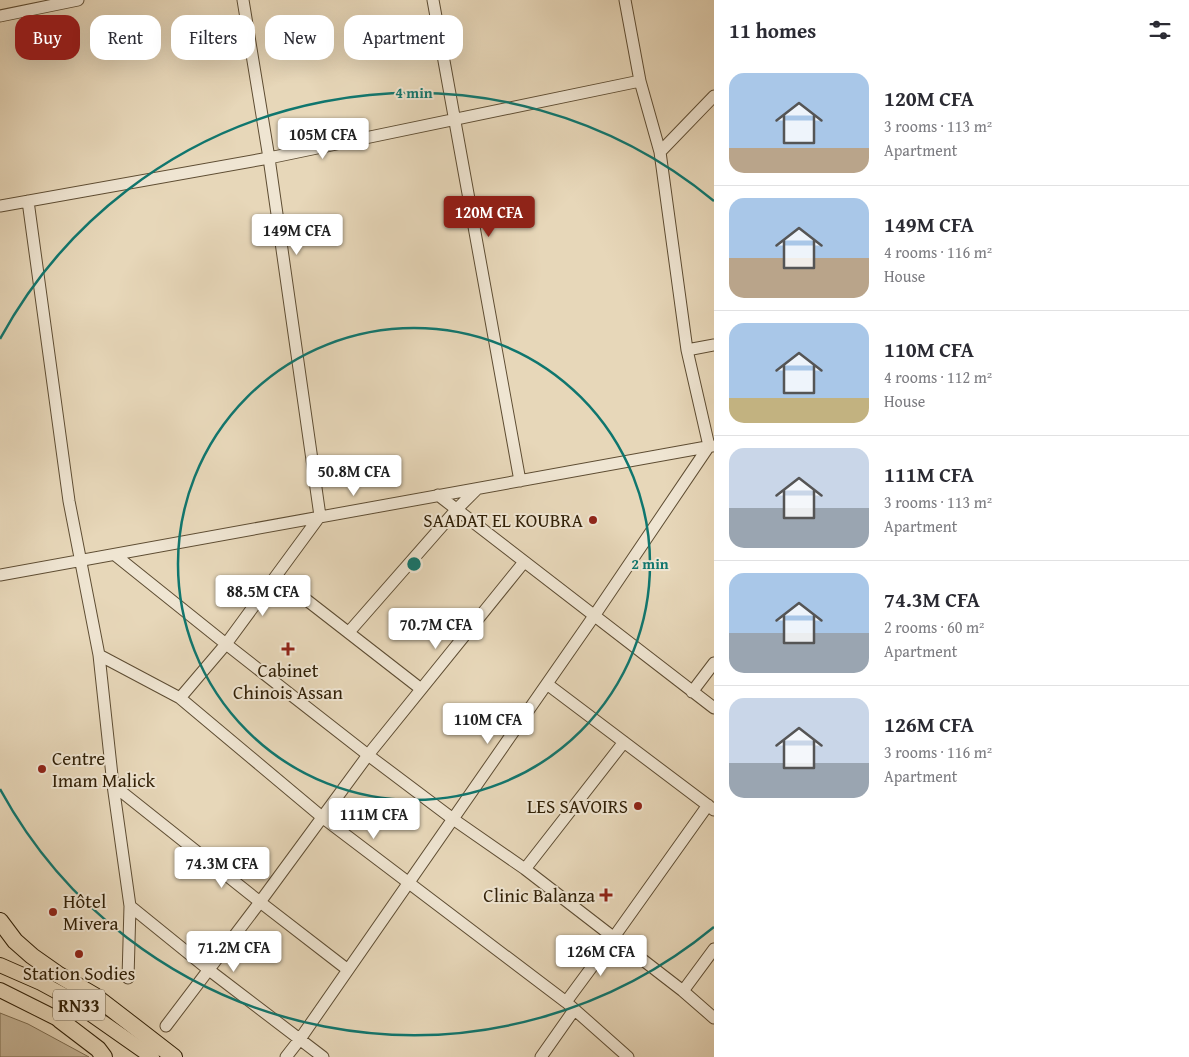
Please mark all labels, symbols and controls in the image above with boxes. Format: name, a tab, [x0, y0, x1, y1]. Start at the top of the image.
chip: Buy	[15, 15, 80, 60]
chip: Rent	[90, 15, 161, 60]
chip: Filters	[171, 15, 255, 60]
chip: New	[265, 15, 334, 60]
chip: Apartment	[344, 15, 463, 60]
text: 11 homes	[729, 15, 816, 46]
icon: filters	[1146, 16, 1174, 44]
text: 4 min	[395, 82, 433, 103]
text: 120M CFA	[884, 83, 974, 114]
icon: home	[769, 93, 829, 153]
text: 3 rooms · 113 m²	[884, 114, 992, 138]
pin: 105M CFA	[271, 118, 375, 160]
text: 105M CFA	[289, 122, 357, 146]
text: Apartment	[884, 138, 957, 162]
pin: 120M CFA	[437, 196, 541, 238]
text: 120M CFA	[455, 200, 523, 224]
text: 149M CFA	[884, 209, 974, 240]
pin: 149M CFA	[245, 214, 349, 256]
text: 149M CFA	[263, 218, 331, 242]
icon: home	[769, 218, 829, 278]
text: 4 rooms · 116 m²	[884, 240, 992, 264]
text: House	[884, 264, 925, 288]
text: 110M CFA	[884, 334, 974, 365]
icon: home	[769, 343, 829, 403]
text: 4 rooms · 112 m²	[884, 365, 992, 389]
text: House	[884, 389, 925, 413]
pin: 50.8M CFA	[297, 454, 411, 497]
text: 50.8M CFA	[317, 459, 391, 483]
text: 111M CFA	[884, 459, 974, 490]
icon: home	[769, 468, 829, 528]
text: 3 rooms · 113 m²	[884, 490, 992, 514]
place label: SAADAT EL KOUBRA	[423, 506, 583, 534]
marker: SAADAT EL KOUBRA	[587, 514, 599, 526]
text: Apartment	[884, 514, 957, 538]
text: 2 min	[631, 553, 669, 574]
centre of rings	[405, 555, 423, 573]
pin: 88.5M CFA	[206, 574, 320, 617]
text: 88.5M CFA	[226, 579, 300, 603]
text: 74.3M CFA	[884, 584, 980, 615]
icon: home	[769, 593, 829, 653]
pin: 70.7M CFA	[379, 608, 493, 650]
text: 70.7M CFA	[399, 612, 473, 636]
text: 2 rooms · 60 m²	[884, 615, 984, 639]
text: Apartment	[884, 639, 957, 663]
marker: Cabinet Chinois Assan	[281, 642, 295, 656]
place label: Cabinet Chinois Assan	[233, 656, 343, 706]
pin: 110M CFA	[436, 702, 540, 745]
text: 110M CFA	[454, 707, 522, 731]
text: 126M CFA	[884, 709, 974, 740]
icon: home	[769, 718, 829, 778]
text: 3 rooms · 116 m²	[884, 740, 992, 764]
place label: Centre Imam Malick	[52, 744, 155, 794]
marker: Centre Imam Malick	[36, 763, 48, 775]
text: Apartment	[884, 764, 957, 788]
place label: LES SAVOIRS	[527, 792, 628, 820]
pin: 111M CFA	[322, 798, 426, 840]
marker: LES SAVOIRS	[632, 800, 644, 812]
text: 111M CFA	[340, 802, 408, 826]
pin: 74.3M CFA	[165, 846, 279, 889]
text: 74.3M CFA	[185, 851, 259, 875]
place label: Clinic Balanza	[483, 881, 595, 909]
place label: Hôtel Mivera	[63, 887, 118, 937]
marker: Clinic Balanza	[599, 888, 613, 902]
marker: Hôtel Mivera	[47, 906, 59, 918]
pin: 71.2M CFA	[177, 930, 291, 973]
pin: 126M CFA	[549, 934, 653, 977]
text: 71.2M CFA	[197, 935, 271, 959]
text: 126M CFA	[567, 939, 635, 963]
marker: Station Sodies	[73, 948, 85, 960]
place label: Station Sodies	[23, 959, 135, 987]
road number: RN33	[53, 990, 105, 1020]

